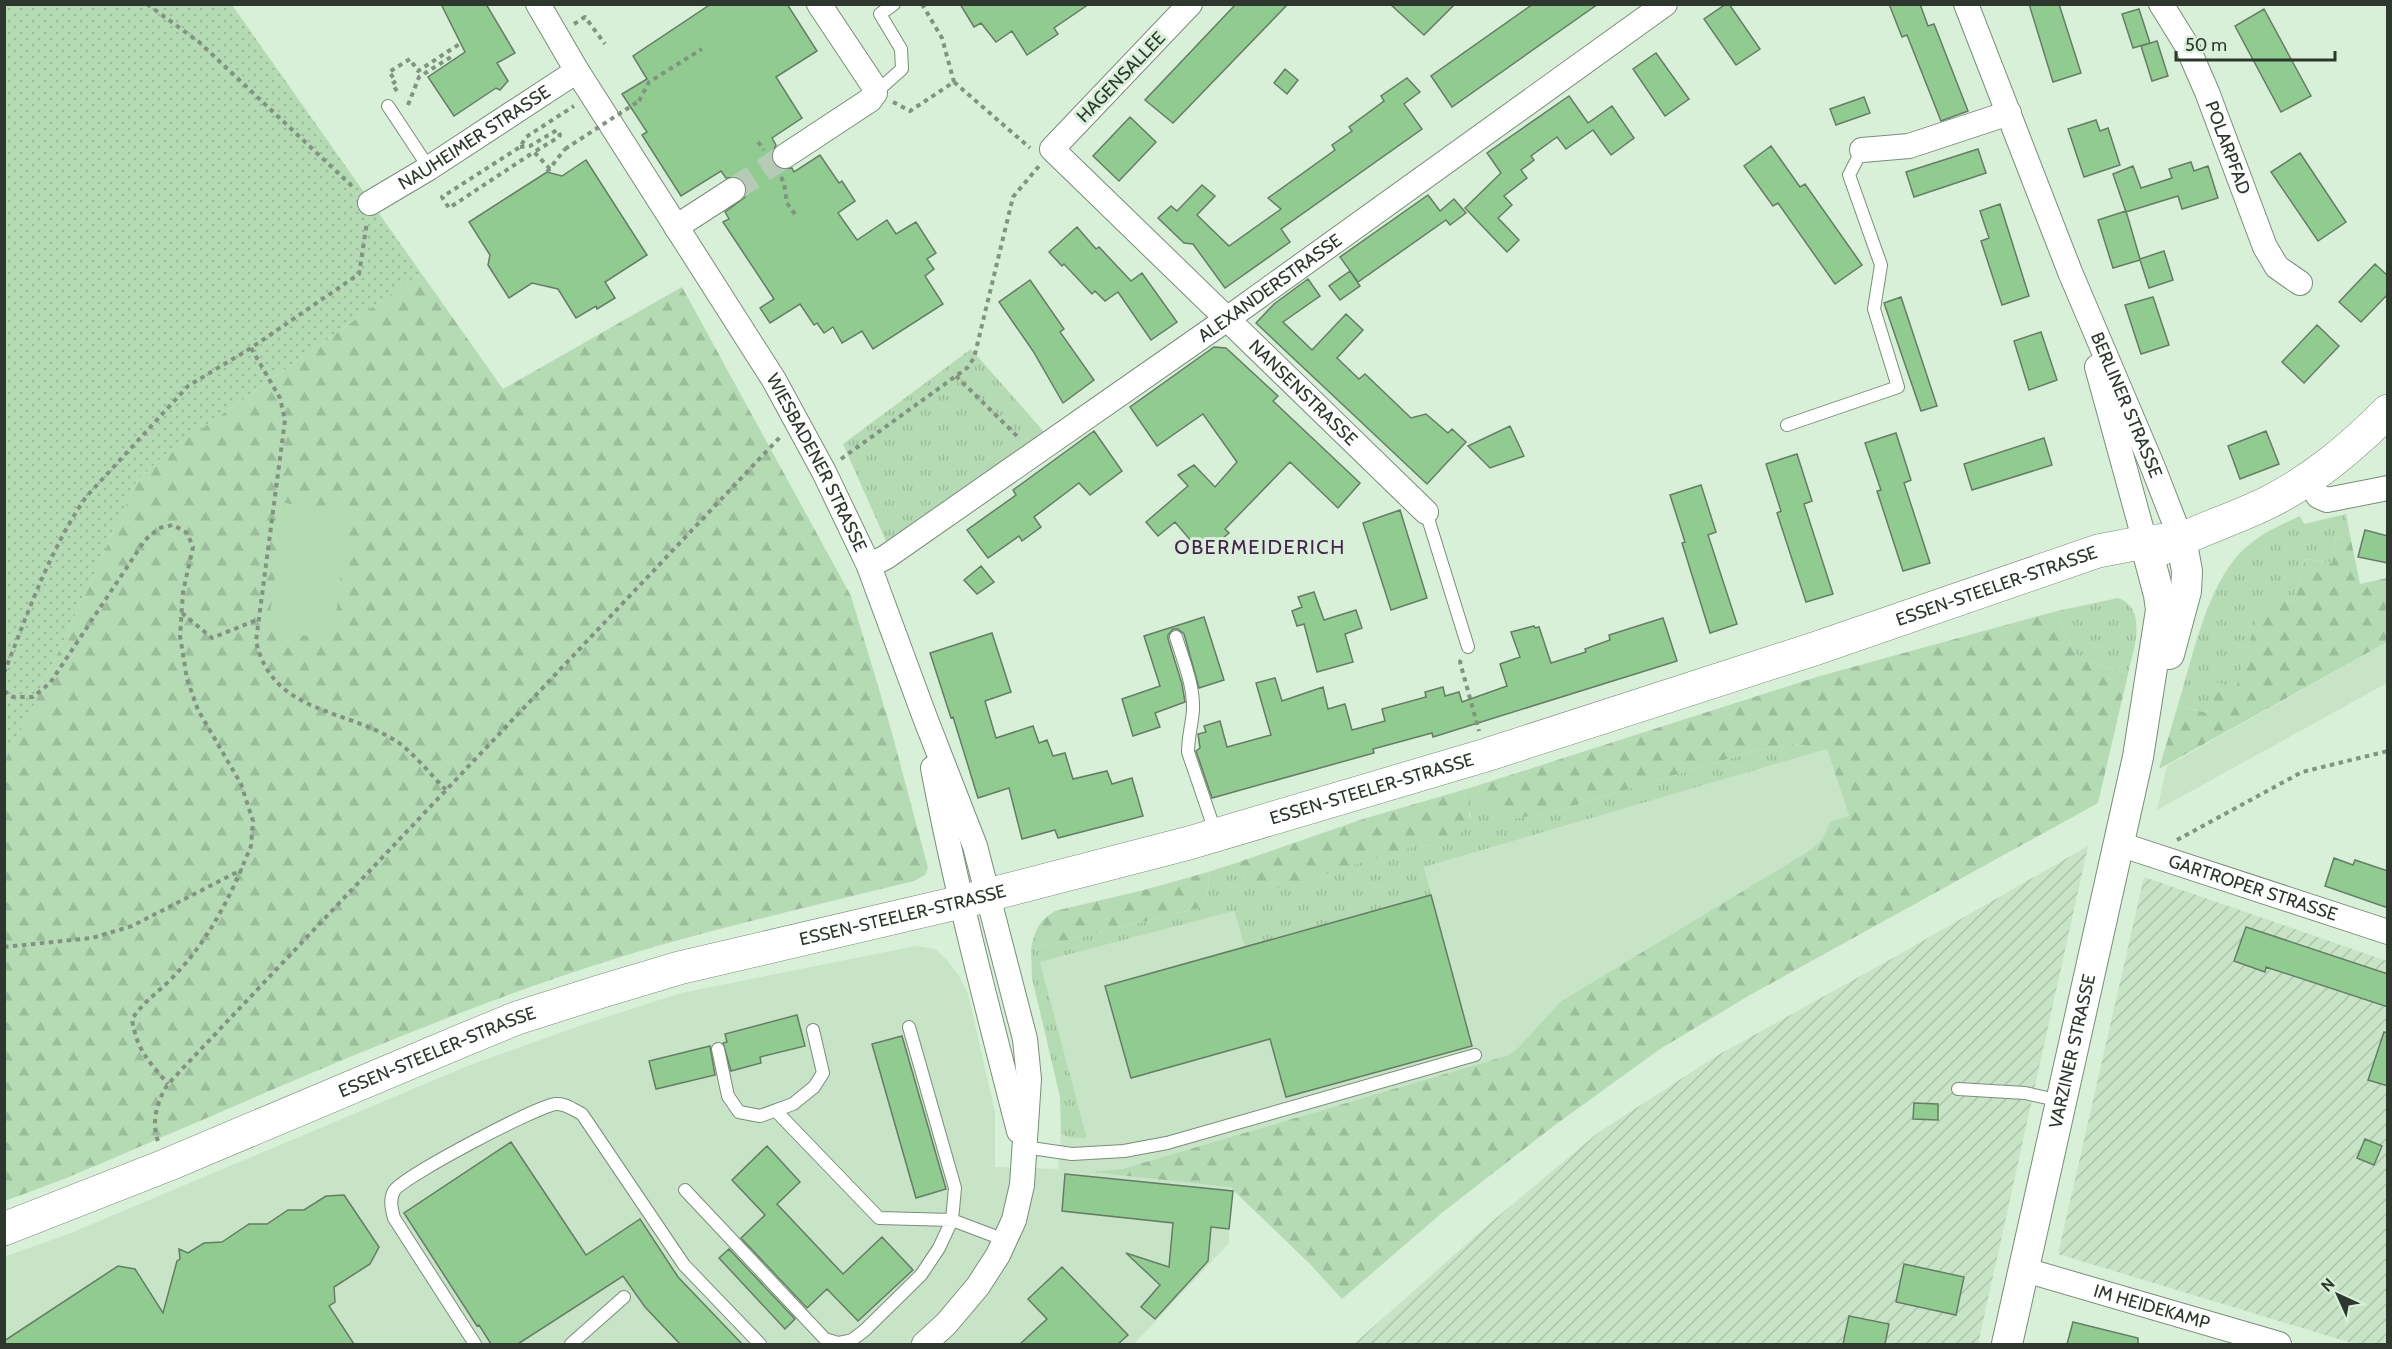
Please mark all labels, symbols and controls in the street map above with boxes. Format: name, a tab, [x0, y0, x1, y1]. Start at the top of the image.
scale bar	[2176, 24, 2335, 62]
street label: HAGENSALLEE	[1072, 27, 1170, 127]
text: 50 m	[2185, 34, 2227, 56]
street label: NAUHEIMER STRASSE	[394, 81, 554, 195]
street label: POLARPFAD	[2200, 98, 2255, 197]
street label: ALEXANDERSTRASSE	[1194, 229, 1346, 347]
street label: BERLINER STRASSE	[2086, 329, 2167, 481]
street label: NANSENSTRASSE	[1244, 335, 1362, 450]
street label: WIESBADENER STRASSE	[762, 370, 872, 555]
district label: OBERMEIDERICH	[1174, 535, 1346, 559]
street label: ESSEN-STEELER-STRASSE	[1893, 541, 2100, 631]
street label: ESSEN-STEELER-STRASSE	[1267, 748, 1476, 829]
street label: GARTROPER STRASSE	[2166, 850, 2340, 926]
street label: ESSEN-STEELER-STRASSE	[797, 880, 1008, 950]
street label: VARZINER STRASSE	[2044, 972, 2100, 1130]
street label: ESSEN-STEELER-STRASSE	[335, 1002, 538, 1102]
north arrow	[2308, 1265, 2368, 1325]
text: N	[2317, 1274, 2338, 1295]
street label: IM HEIDEKAMP	[2091, 1280, 2212, 1334]

